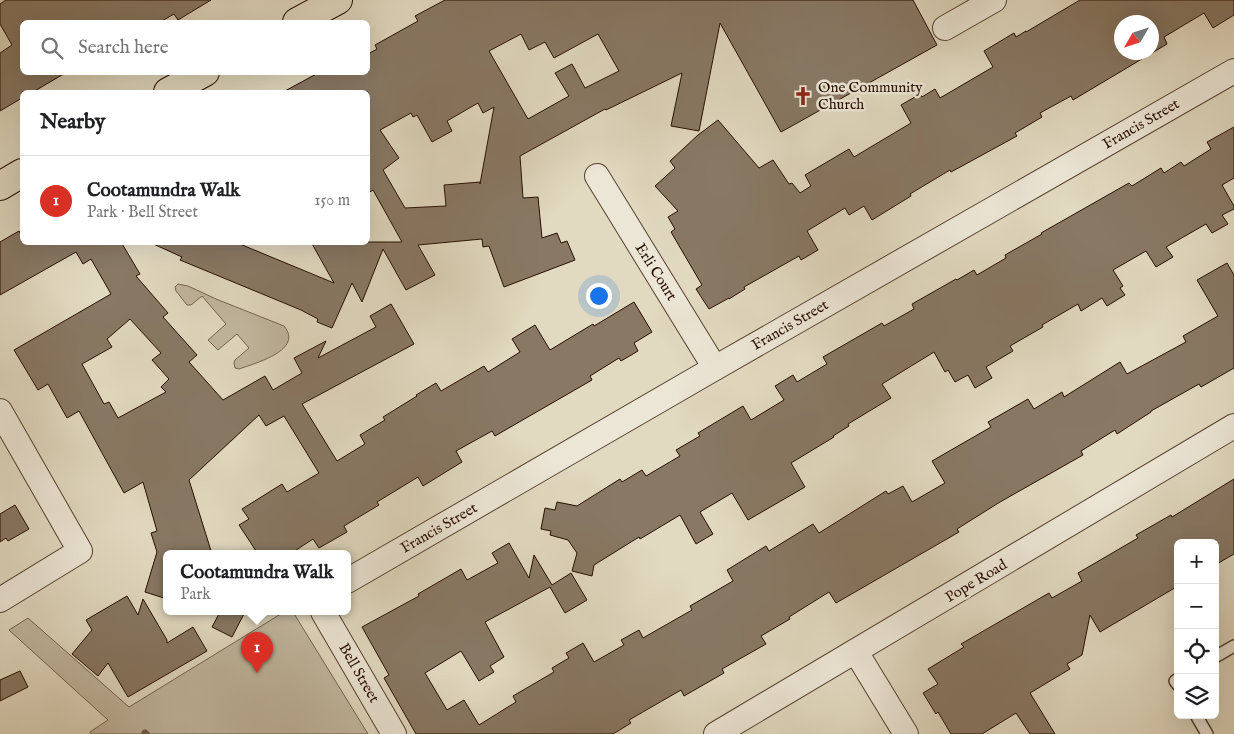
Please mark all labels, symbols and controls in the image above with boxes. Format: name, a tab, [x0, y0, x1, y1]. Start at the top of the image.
north arrow	[1114, 15, 1159, 60]
search box	[20, 20, 370, 75]
icon: search	[38, 34, 66, 62]
text: Search here	[78, 36, 169, 60]
place label: One Community Church	[818, 78, 923, 114]
church icon: One Community Church	[792, 85, 814, 107]
street label: Francis Street	[1099, 94, 1183, 154]
text: Nearby	[40, 109, 105, 136]
text: Cootamundra Walk	[87, 179, 240, 203]
text: 1	[53, 191, 59, 211]
text: 150 m	[315, 191, 350, 211]
text: Park · Bell Street	[87, 203, 198, 223]
street label: Erli Court	[631, 240, 681, 304]
your location	[586, 283, 612, 309]
street label: Francis Street	[748, 295, 832, 355]
street label: Francis Street	[397, 498, 481, 558]
map controls	[1174, 539, 1219, 719]
button: +	[1174, 539, 1219, 584]
popup	[163, 550, 351, 615]
street label: Pope Road	[942, 555, 1011, 607]
text: Cootamundra Walk	[180, 561, 334, 585]
button: −	[1174, 584, 1219, 629]
text: Park	[180, 585, 211, 605]
button: locate	[1174, 629, 1219, 674]
pin: 1	[241, 632, 273, 673]
street label: Bell Street	[334, 640, 384, 706]
button: layers	[1174, 674, 1219, 719]

